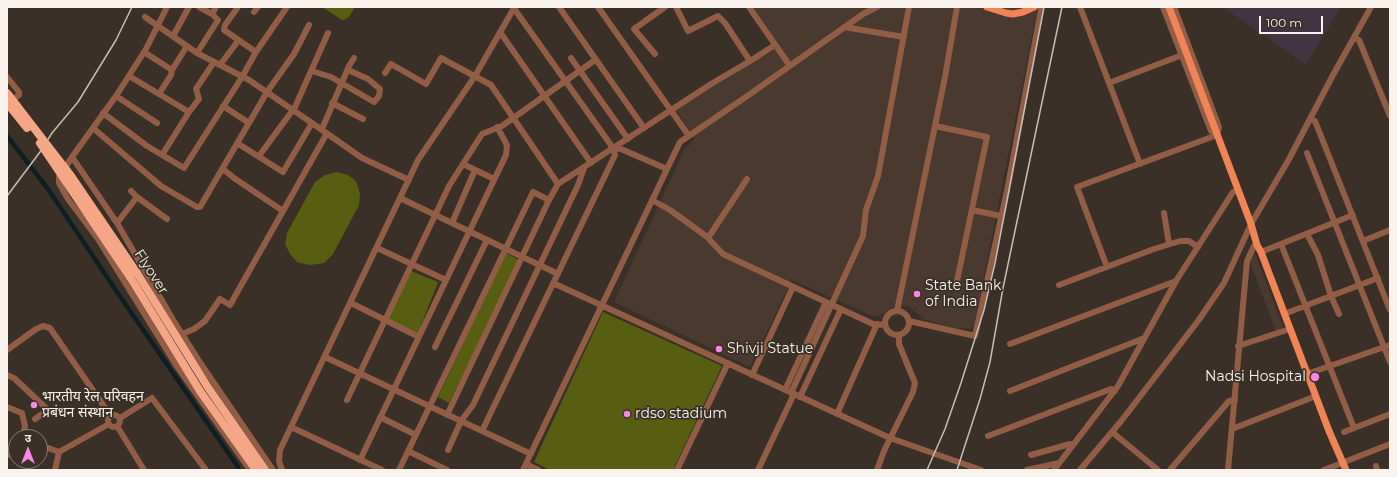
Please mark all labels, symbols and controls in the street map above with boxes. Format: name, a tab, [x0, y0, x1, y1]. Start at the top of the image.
scale bar	[1261, 8, 1325, 34]
text: 100 m	[1266, 15, 1302, 30]
street label: Flyover	[130, 246, 172, 298]
place label: State Bank of India	[925, 278, 1001, 310]
marker: State Bank of India	[912, 289, 922, 299]
place label: Shivji Statue	[727, 341, 813, 357]
marker: Shivji Statue	[714, 344, 724, 354]
place label: Nadsi Hospital	[1205, 369, 1306, 385]
marker: Nadsi Hospital	[1309, 371, 1321, 383]
place label: भारतीय रेल परिवहन प्रबंधन संस्थान	[42, 389, 144, 422]
marker: भारतीय रेल परिवहन प्रबंधन संस्थान	[29, 400, 39, 410]
place label: rdso stadium	[635, 406, 727, 422]
marker: rdso stadium	[622, 409, 632, 419]
north arrow	[8, 429, 48, 469]
text: उ	[25, 431, 31, 445]

